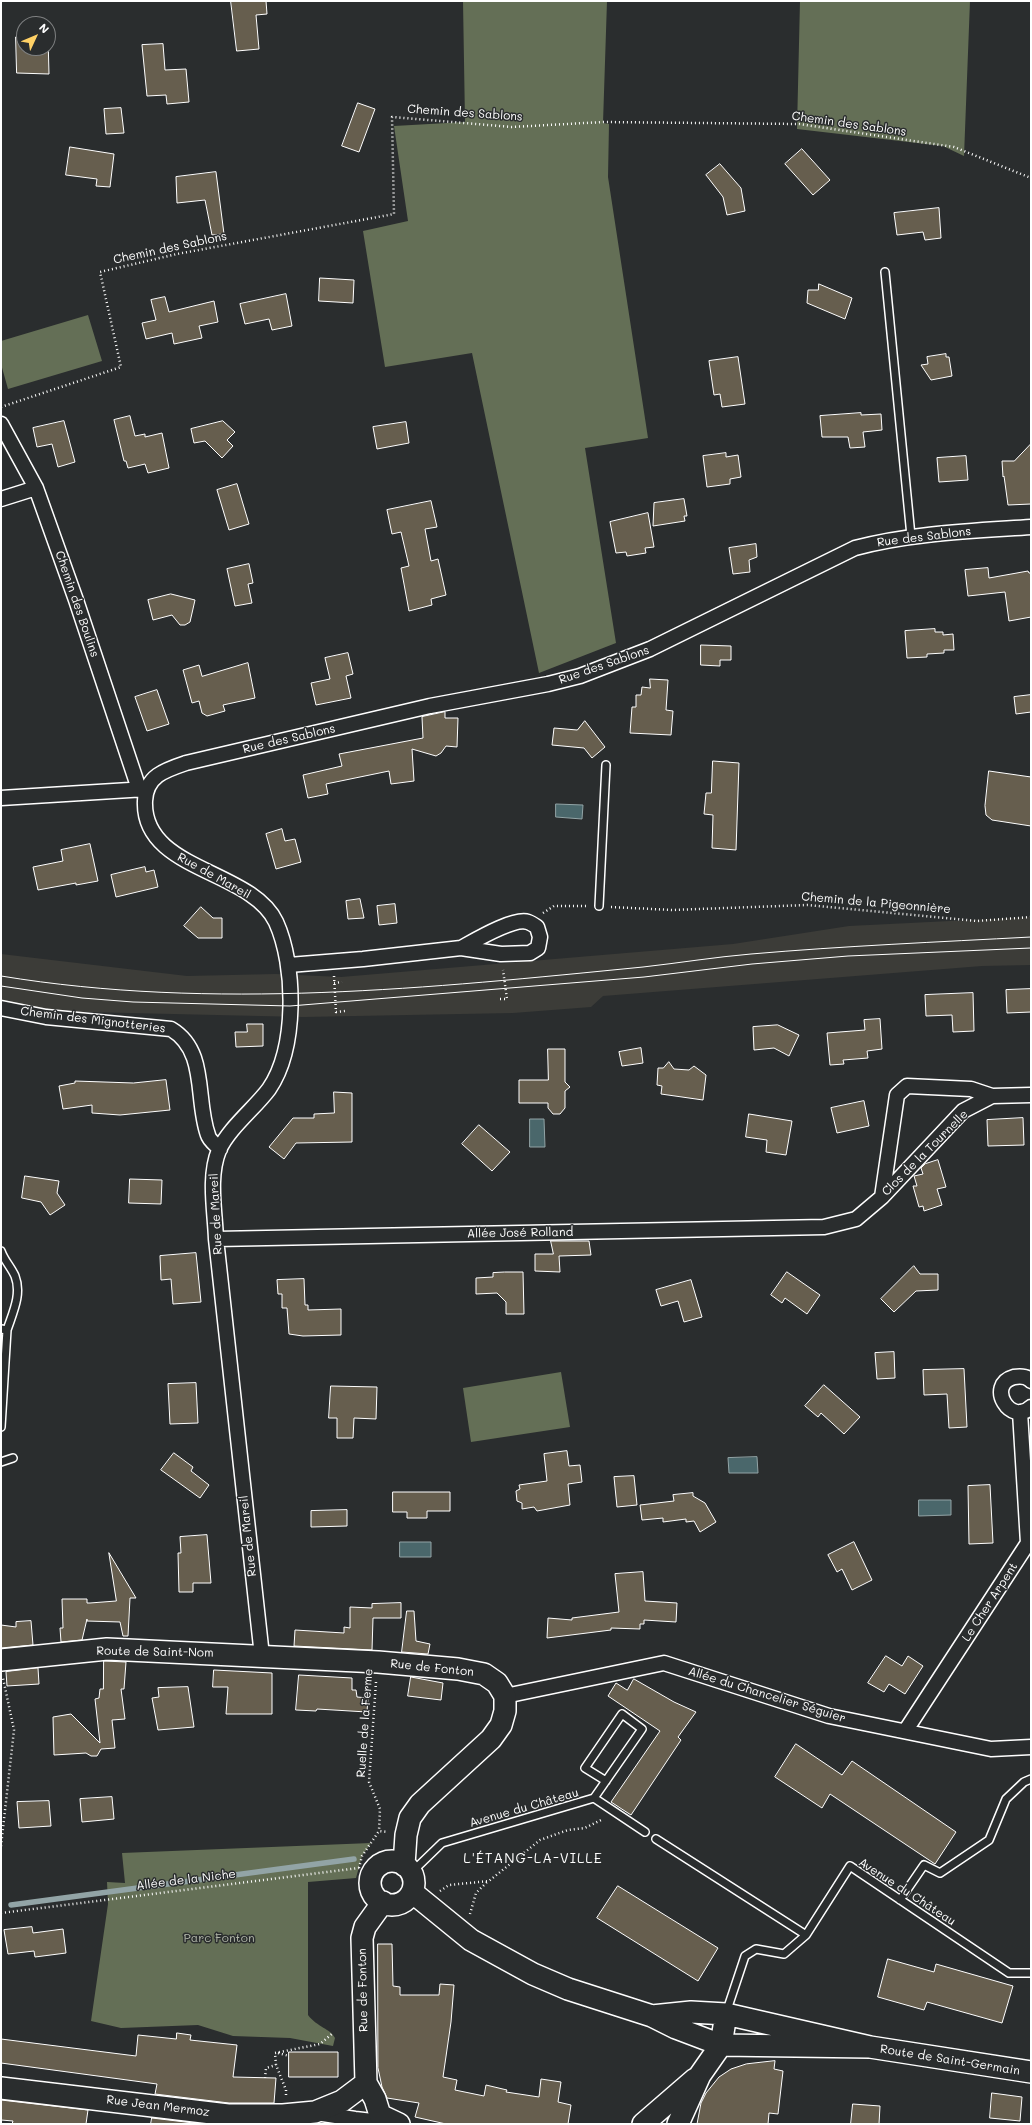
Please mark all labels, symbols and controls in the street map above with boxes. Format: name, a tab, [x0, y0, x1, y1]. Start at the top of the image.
north arrow	[16, 16, 56, 56]
text: N	[36, 20, 53, 36]
street label: Chemin des Sablons	[407, 102, 523, 124]
street label: Chemin des Sablons	[791, 109, 907, 139]
street label: Chemin des Sablons	[112, 229, 228, 267]
street label: Rue des Sablons	[876, 524, 972, 550]
street label: Chemin des Boulins	[52, 549, 102, 659]
street label: Rue des Sablons	[557, 643, 651, 687]
street label: Rue des Sablons	[241, 721, 337, 757]
street label: Rue de Mareil	[175, 850, 253, 902]
street label: Chemin de la Pigeonnière	[801, 889, 951, 917]
street label: Chemin des Mignotteries	[20, 1004, 166, 1036]
street label: Clos de la Tournelle	[879, 1107, 971, 1199]
street label: Rue de Mareil	[207, 1173, 225, 1255]
street label: Allée José Rolland	[467, 1225, 573, 1241]
street label: Rue de Mareil	[237, 1495, 259, 1577]
street label: Le Cher Arpent	[959, 1560, 1021, 1644]
street label: Route de Saint-Nom	[96, 1644, 214, 1660]
street label: Rue de Fonton	[390, 1656, 474, 1680]
street label: Allée du Chancelier Séguier	[686, 1664, 848, 1726]
street label: Ruelle de la Ferme	[354, 1668, 376, 1778]
street label: Avenue du Château	[468, 1786, 580, 1830]
district label: L'ÉTANG-LA-VILLE	[463, 1851, 603, 1867]
street label: Avenue du Château	[856, 1855, 958, 1929]
street label: Allée de la Niche	[135, 1867, 237, 1893]
park label: Parc Fonton	[183, 1931, 255, 1945]
street label: Rue de Fonton	[355, 1948, 371, 2032]
street label: Route de Saint-Germain	[879, 2042, 1021, 2078]
street label: Rue Jean Mermoz	[106, 2093, 210, 2119]

